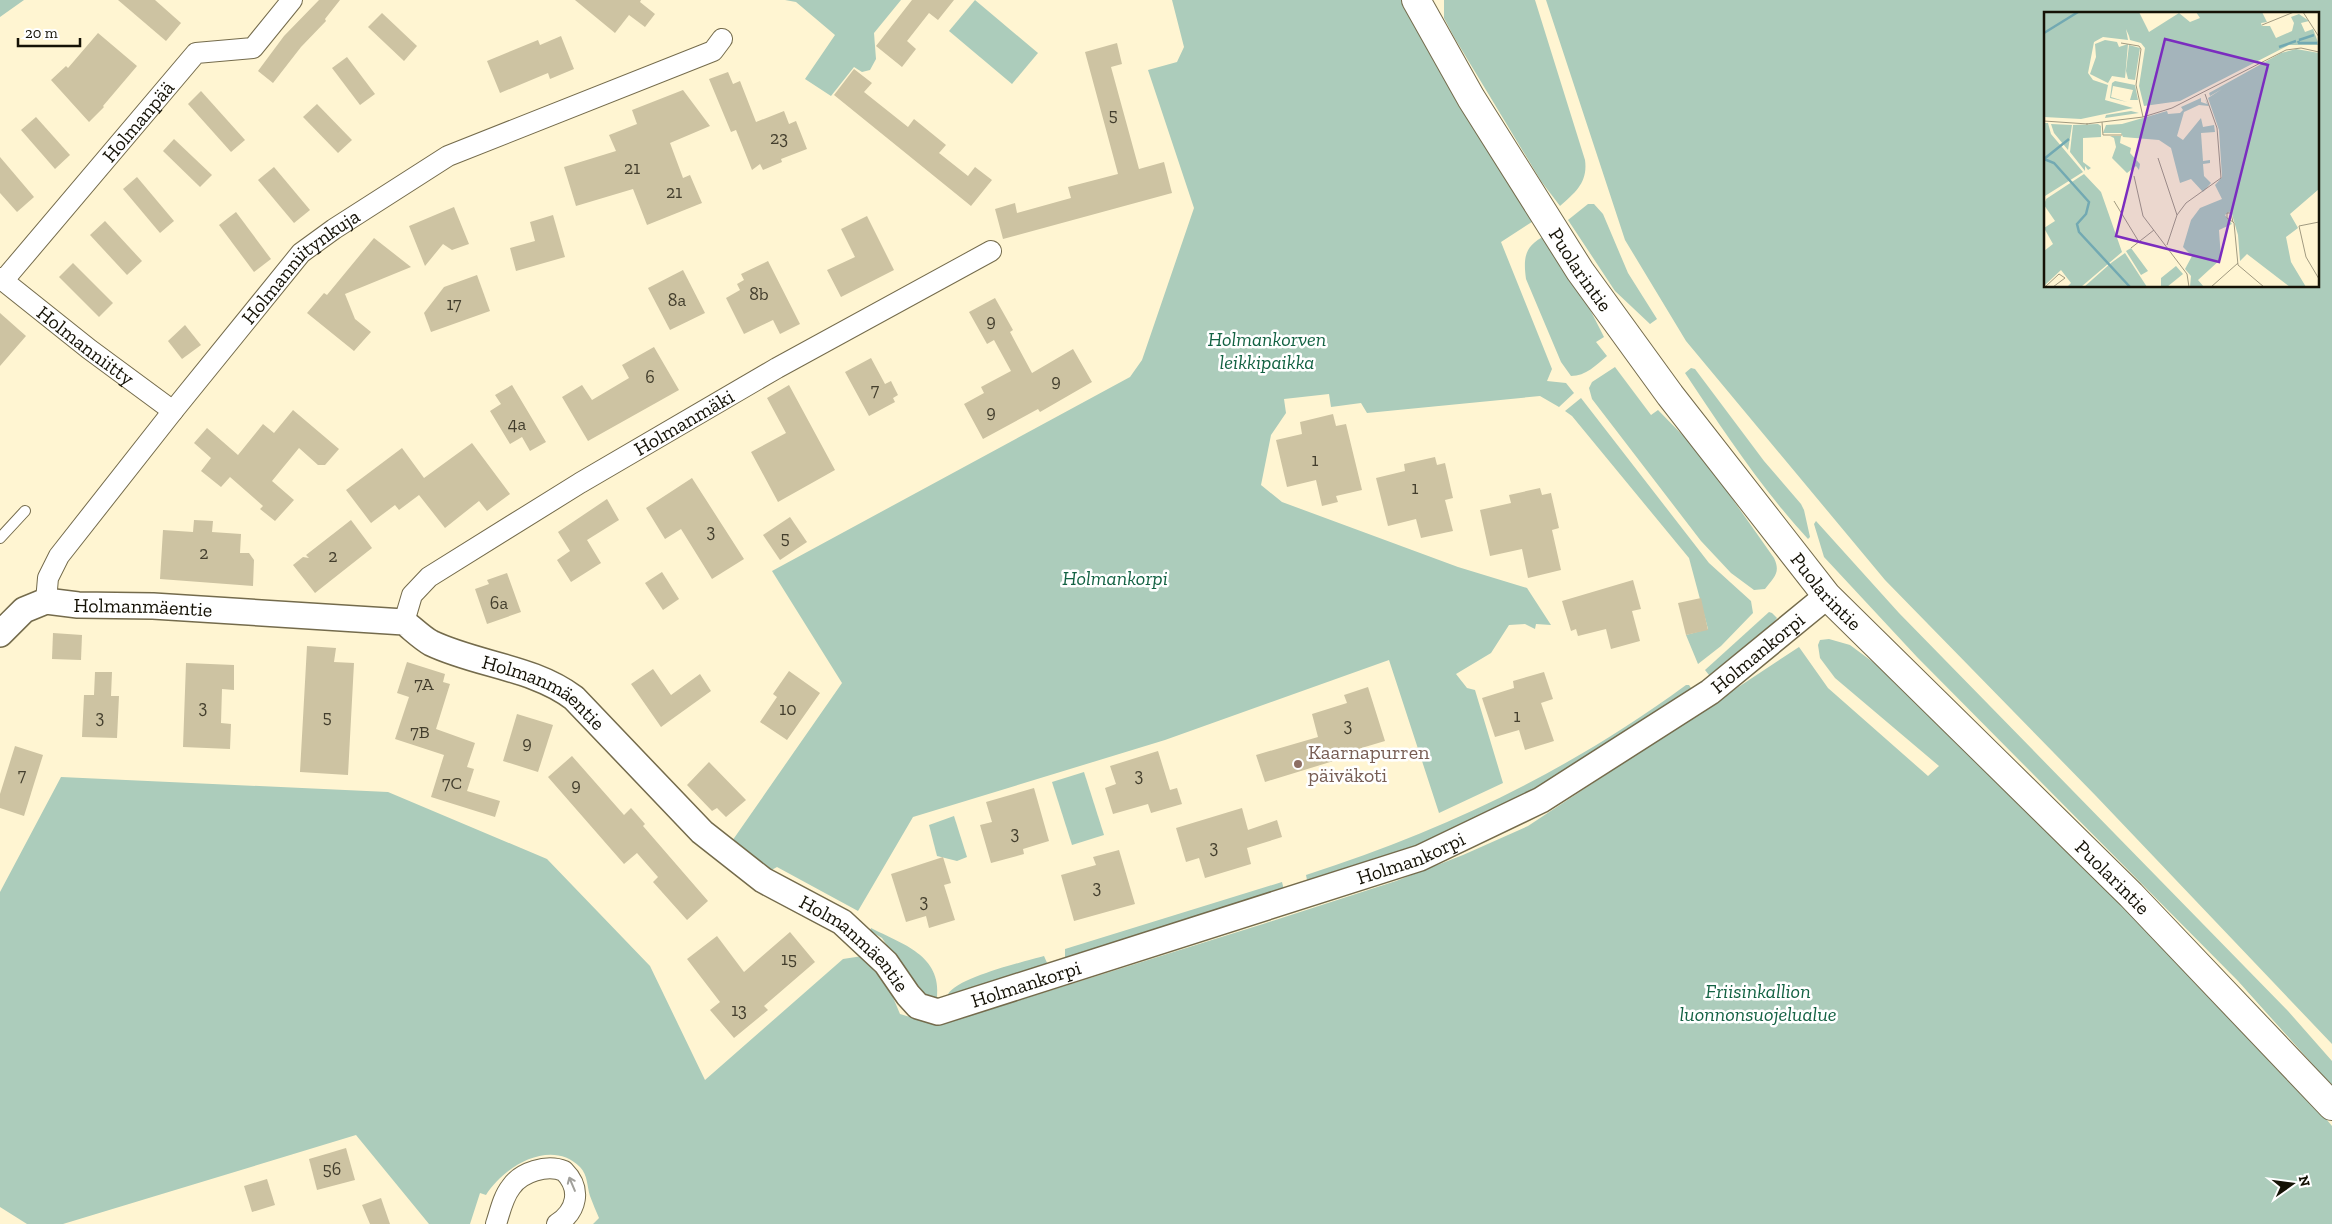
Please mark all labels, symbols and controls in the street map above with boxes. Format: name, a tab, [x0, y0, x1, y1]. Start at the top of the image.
inset map	[2044, 12, 2320, 288]
scale bar	[18, 15, 80, 47]
text: 20 m	[25, 24, 58, 42]
street label: Holmanpää	[97, 76, 179, 167]
house number: 5	[1108, 104, 1118, 126]
house number: 23	[770, 127, 788, 149]
house number: 21	[624, 157, 640, 179]
house number: 21	[666, 181, 682, 203]
street label: Holmanniitynkuja	[236, 204, 364, 329]
street label: Puolarintie	[1544, 223, 1617, 316]
house number: 8b	[749, 283, 769, 305]
house number: 8a	[668, 289, 686, 311]
house number: 17	[446, 293, 462, 315]
street label: Holmanniitty	[32, 300, 140, 391]
house number: 9	[986, 310, 996, 332]
park label: Holmankorven leikkipaikka	[1208, 327, 1326, 374]
house number: 6	[645, 366, 655, 388]
house number: 9	[1051, 370, 1061, 392]
house number: 7	[871, 379, 880, 401]
street label: Holmanmäki	[630, 384, 738, 461]
house number: 9	[986, 401, 996, 423]
house number: 4a	[508, 413, 526, 435]
house number: 1	[1312, 449, 1319, 471]
house number: 1	[1412, 477, 1419, 499]
house number: 3	[707, 520, 716, 542]
house number: 5	[780, 527, 790, 549]
house number: 2	[199, 542, 209, 564]
house number: 2	[328, 545, 338, 567]
street label: Puolarintie	[1785, 548, 1867, 635]
park label: Holmankorpi	[1062, 566, 1168, 590]
house number: 6a	[490, 592, 508, 614]
street label: Holmanmäentie	[73, 593, 213, 622]
street label: Holmankorpi	[1706, 607, 1810, 698]
street label: Holmanmäentie	[480, 650, 610, 735]
house number: 7A	[414, 673, 434, 695]
house number: 3	[199, 696, 208, 718]
house number: 10	[779, 698, 797, 720]
house number: 1	[1514, 705, 1521, 727]
house number: 3	[96, 706, 105, 728]
house number: 5	[322, 706, 332, 728]
house number: 3	[1344, 714, 1353, 736]
house number: 7B	[410, 721, 430, 743]
house number: 9	[522, 732, 532, 754]
place label: Kaarnapurren päiväkoti	[1308, 740, 1430, 787]
marker: Kaarnapurren päiväkoti	[1292, 758, 1304, 770]
house number: 7	[18, 764, 27, 786]
house number: 3	[1135, 764, 1144, 786]
house number: 7C	[442, 772, 462, 794]
house number: 9	[571, 774, 581, 796]
house number: 3	[1011, 822, 1020, 844]
street label: Holmankorpi	[1354, 826, 1469, 889]
street label: Puolarintie	[2070, 835, 2155, 920]
house number: 3	[1210, 836, 1219, 858]
house number: 3	[1093, 876, 1102, 898]
street label: Holmanmäentie	[795, 890, 914, 996]
house number: 3	[920, 890, 929, 912]
house number: 15	[781, 948, 797, 970]
street label: Holmankorpi	[968, 955, 1084, 1013]
park label: Friisinkallion luonnonsuojelualue	[1679, 979, 1837, 1026]
house number: 13	[731, 999, 747, 1021]
house number: 56	[323, 1158, 341, 1180]
north arrow	[2267, 1159, 2317, 1209]
text: N	[2295, 1174, 2314, 1189]
one-way arrow	[567, 1177, 577, 1192]

